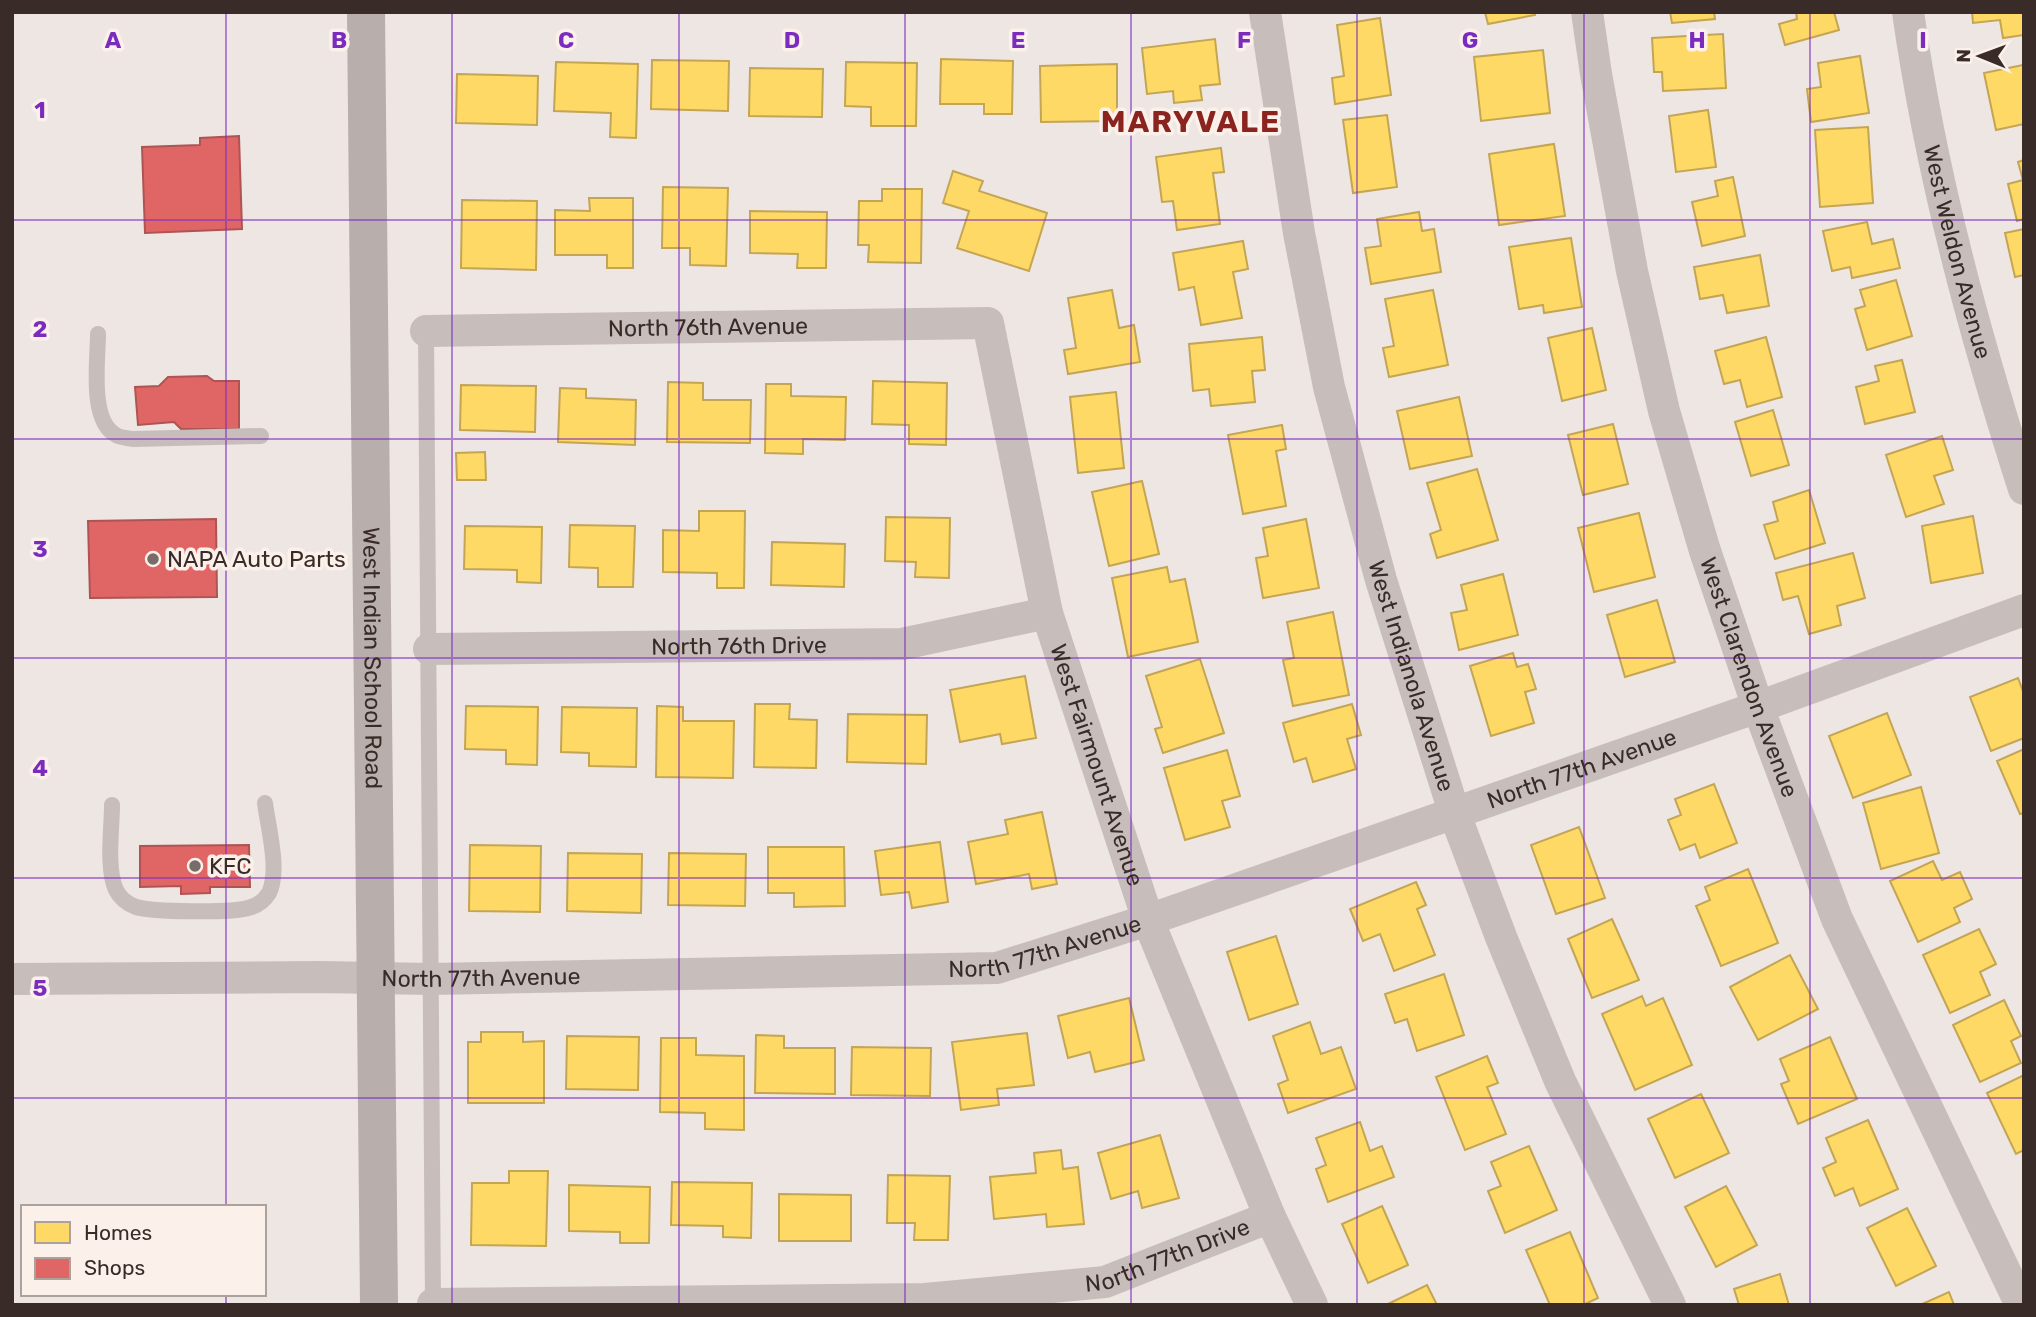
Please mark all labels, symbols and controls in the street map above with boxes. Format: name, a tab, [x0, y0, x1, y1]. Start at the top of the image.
north arrow	[1945, 21, 2015, 91]
text: A	[105, 26, 122, 54]
text: B	[331, 26, 347, 54]
text: C	[558, 26, 574, 54]
text: D	[784, 26, 800, 54]
text: E	[1011, 26, 1025, 54]
text: F	[1237, 26, 1251, 54]
text: G	[1462, 26, 1478, 54]
text: H	[1688, 26, 1706, 54]
text: I	[1919, 26, 1927, 54]
text: N	[1952, 49, 1975, 63]
text: 1	[34, 96, 46, 124]
district label: MARYVALE	[1101, 104, 1281, 140]
street label: West Weldon Avenue	[1918, 142, 1998, 362]
street label: North 76th Avenue	[608, 312, 808, 342]
text: 2	[33, 315, 47, 343]
street label: West Indian School Road	[357, 527, 388, 789]
text: 3	[32, 535, 48, 563]
place label: NAPA Auto Parts	[167, 545, 346, 573]
marker: NAPA Auto Parts	[145, 551, 161, 567]
street label: West Clarendon Avenue	[1694, 553, 1804, 801]
street label: West Indianola Avenue	[1362, 557, 1461, 795]
street label: North 76th Drive	[651, 631, 827, 661]
street label: West Fairmount Avenue	[1044, 640, 1150, 890]
street label: North 77th Avenue	[1483, 723, 1680, 815]
text: 4	[32, 754, 48, 782]
place label: KFC	[209, 852, 251, 880]
marker: KFC	[187, 858, 203, 874]
street label: North 77th Avenue	[948, 909, 1144, 983]
street label: North 77th Avenue	[381, 962, 581, 993]
text: 5	[33, 974, 48, 1002]
legend	[21, 1205, 266, 1296]
street label: North 77th Drive	[1084, 1212, 1254, 1298]
text: Homes	[84, 1220, 152, 1245]
text: Shops	[84, 1255, 145, 1280]

